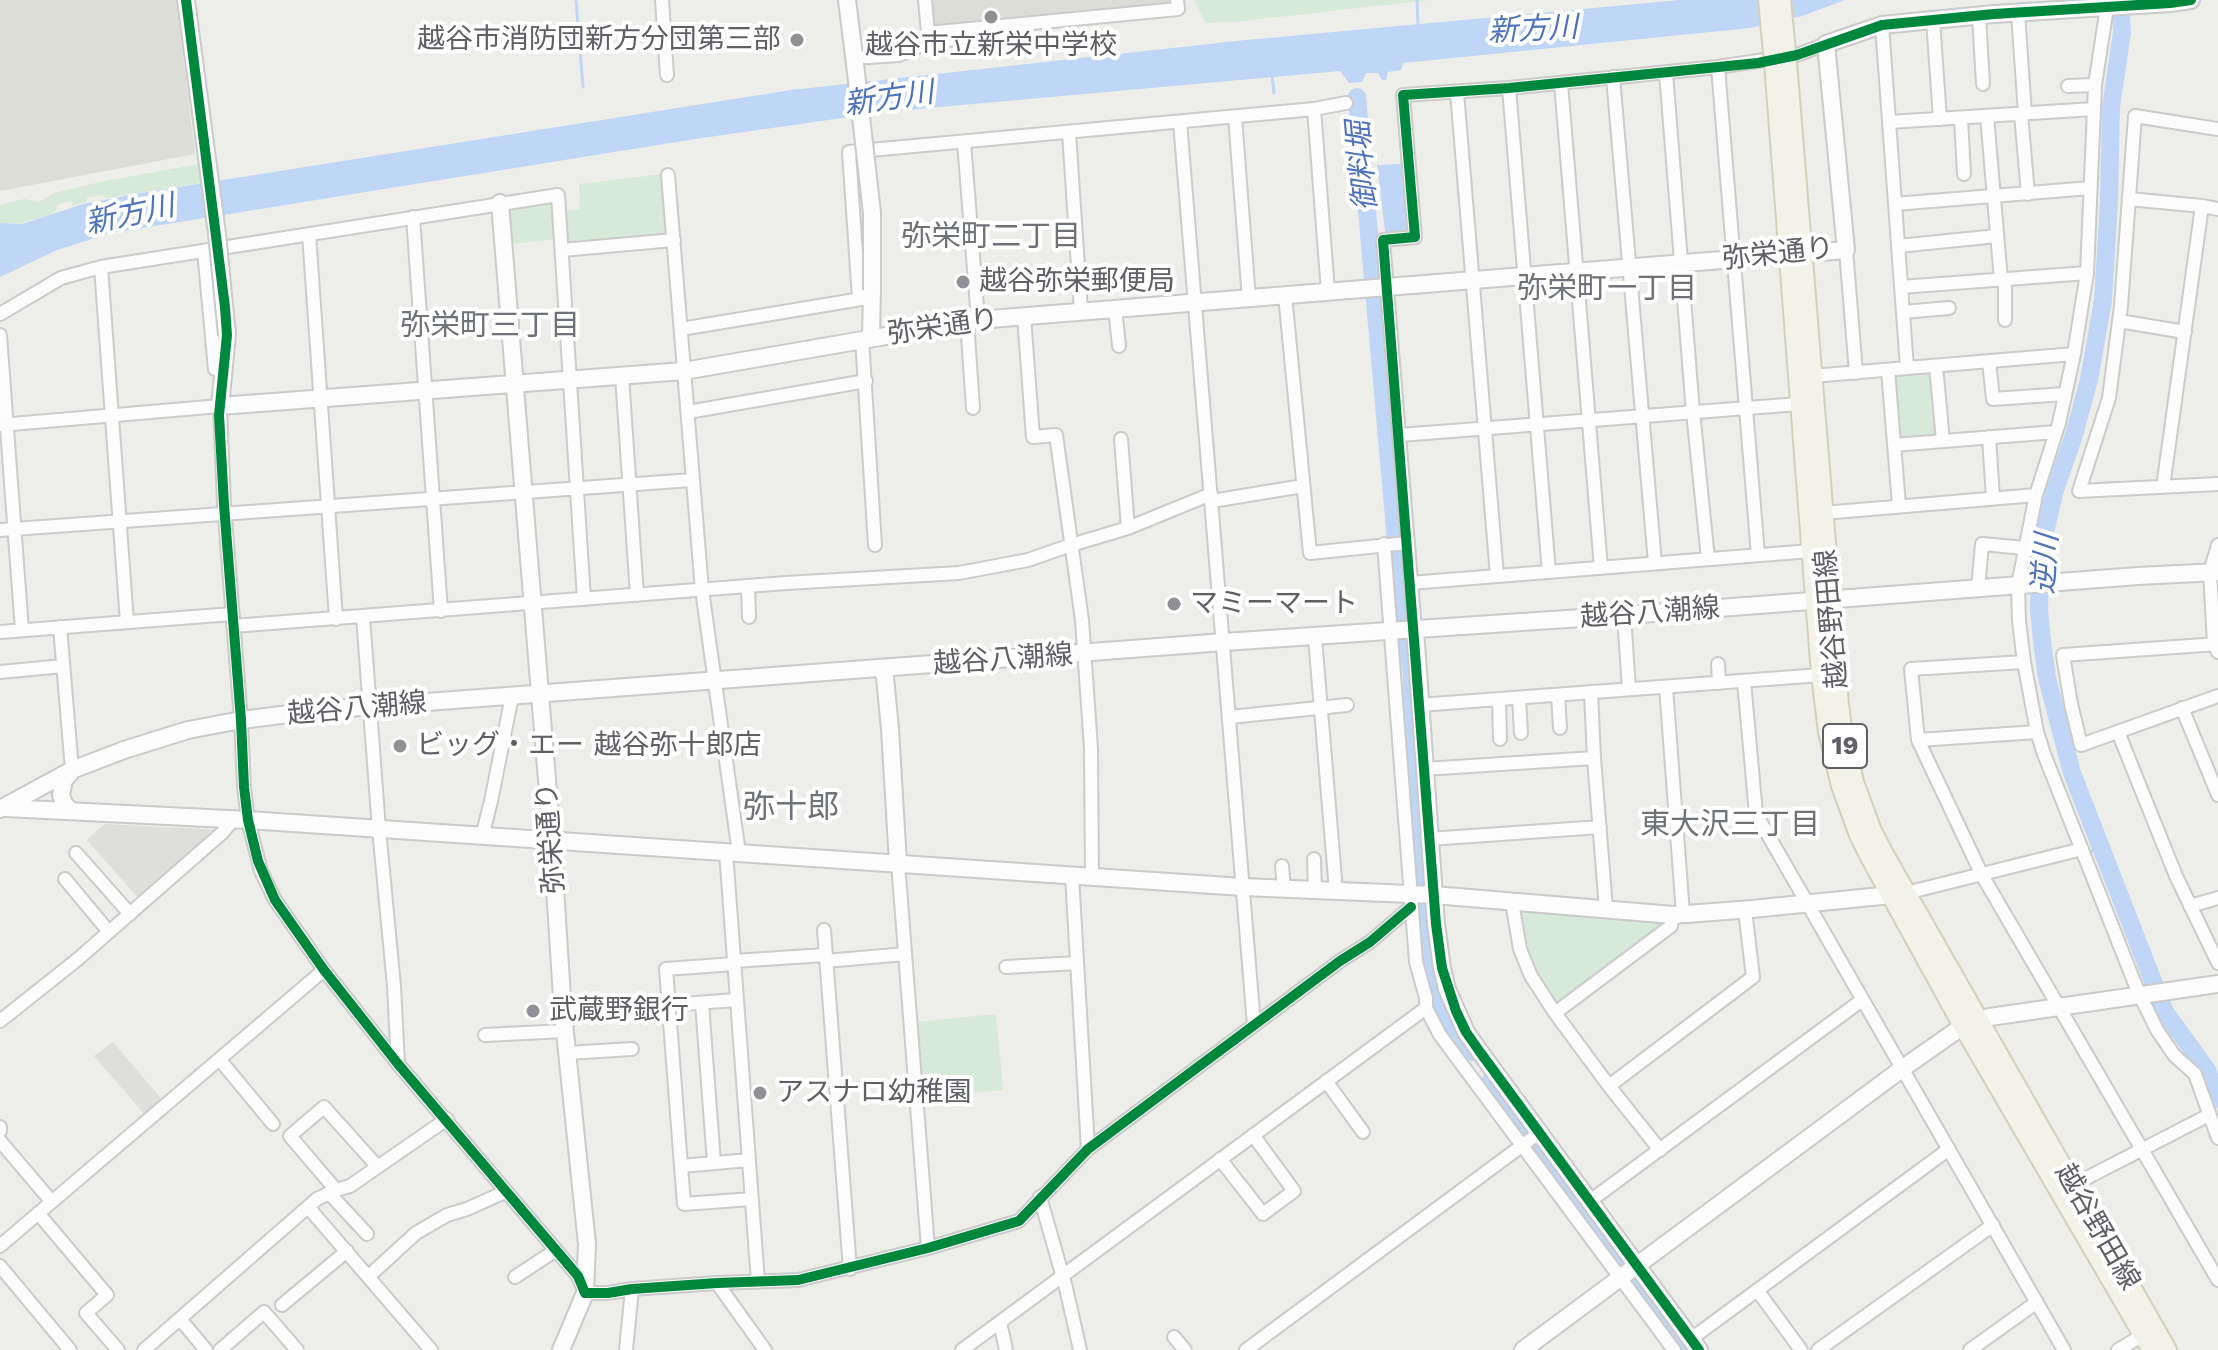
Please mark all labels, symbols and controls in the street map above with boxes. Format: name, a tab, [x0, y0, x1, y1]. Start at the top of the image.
marker: 越谷市立新栄中学校	[982, 8, 1000, 26]
water label: 新方川	[1487, 10, 1579, 50]
place label: 越谷市消防団新方分団第三部	[417, 23, 781, 57]
place label: 越谷市立新栄中学校	[865, 29, 1117, 63]
marker: 越谷市消防団新方分団第三部	[788, 31, 806, 49]
water label: 新方川	[842, 75, 936, 123]
water label: 御料堀	[1341, 120, 1385, 212]
water label: 新方川	[82, 188, 178, 242]
district label: 弥栄町二丁目	[901, 219, 1081, 255]
street label: 弥栄通り	[1721, 231, 1835, 277]
place label: 越谷弥栄郵便局	[979, 265, 1175, 299]
district label: 弥栄町一丁目	[1517, 271, 1697, 307]
marker: 越谷弥栄郵便局	[954, 273, 972, 291]
street label: 弥栄通り	[885, 303, 1001, 351]
district label: 弥栄町三丁目	[400, 308, 580, 344]
water label: 逆川	[2026, 533, 2066, 595]
street label: 越谷野田線	[1809, 548, 1855, 690]
place label: マミーマート	[1190, 587, 1358, 621]
street label: 越谷八潮線	[1579, 591, 1721, 635]
marker: マミーマート	[1165, 595, 1183, 613]
street label: 越谷八潮線	[932, 638, 1074, 682]
street label: 越谷八潮線	[286, 686, 428, 732]
road number: 19	[1823, 724, 1867, 768]
place label: ビッグ・エー 越谷弥十郎店	[416, 729, 762, 763]
marker: ビッグ・エー 越谷弥十郎店	[391, 737, 409, 755]
street label: 弥栄通り	[530, 781, 572, 895]
district label: 弥十郎	[743, 789, 839, 827]
district label: 東大沢三丁目	[1640, 807, 1820, 843]
place label: 武蔵野銀行	[549, 994, 689, 1028]
marker: 武蔵野銀行	[524, 1002, 542, 1020]
place label: アスナロ幼稚園	[776, 1076, 972, 1110]
marker: アスナロ幼稚園	[751, 1084, 769, 1102]
street label: 越谷野田線	[2047, 1158, 2147, 1296]

